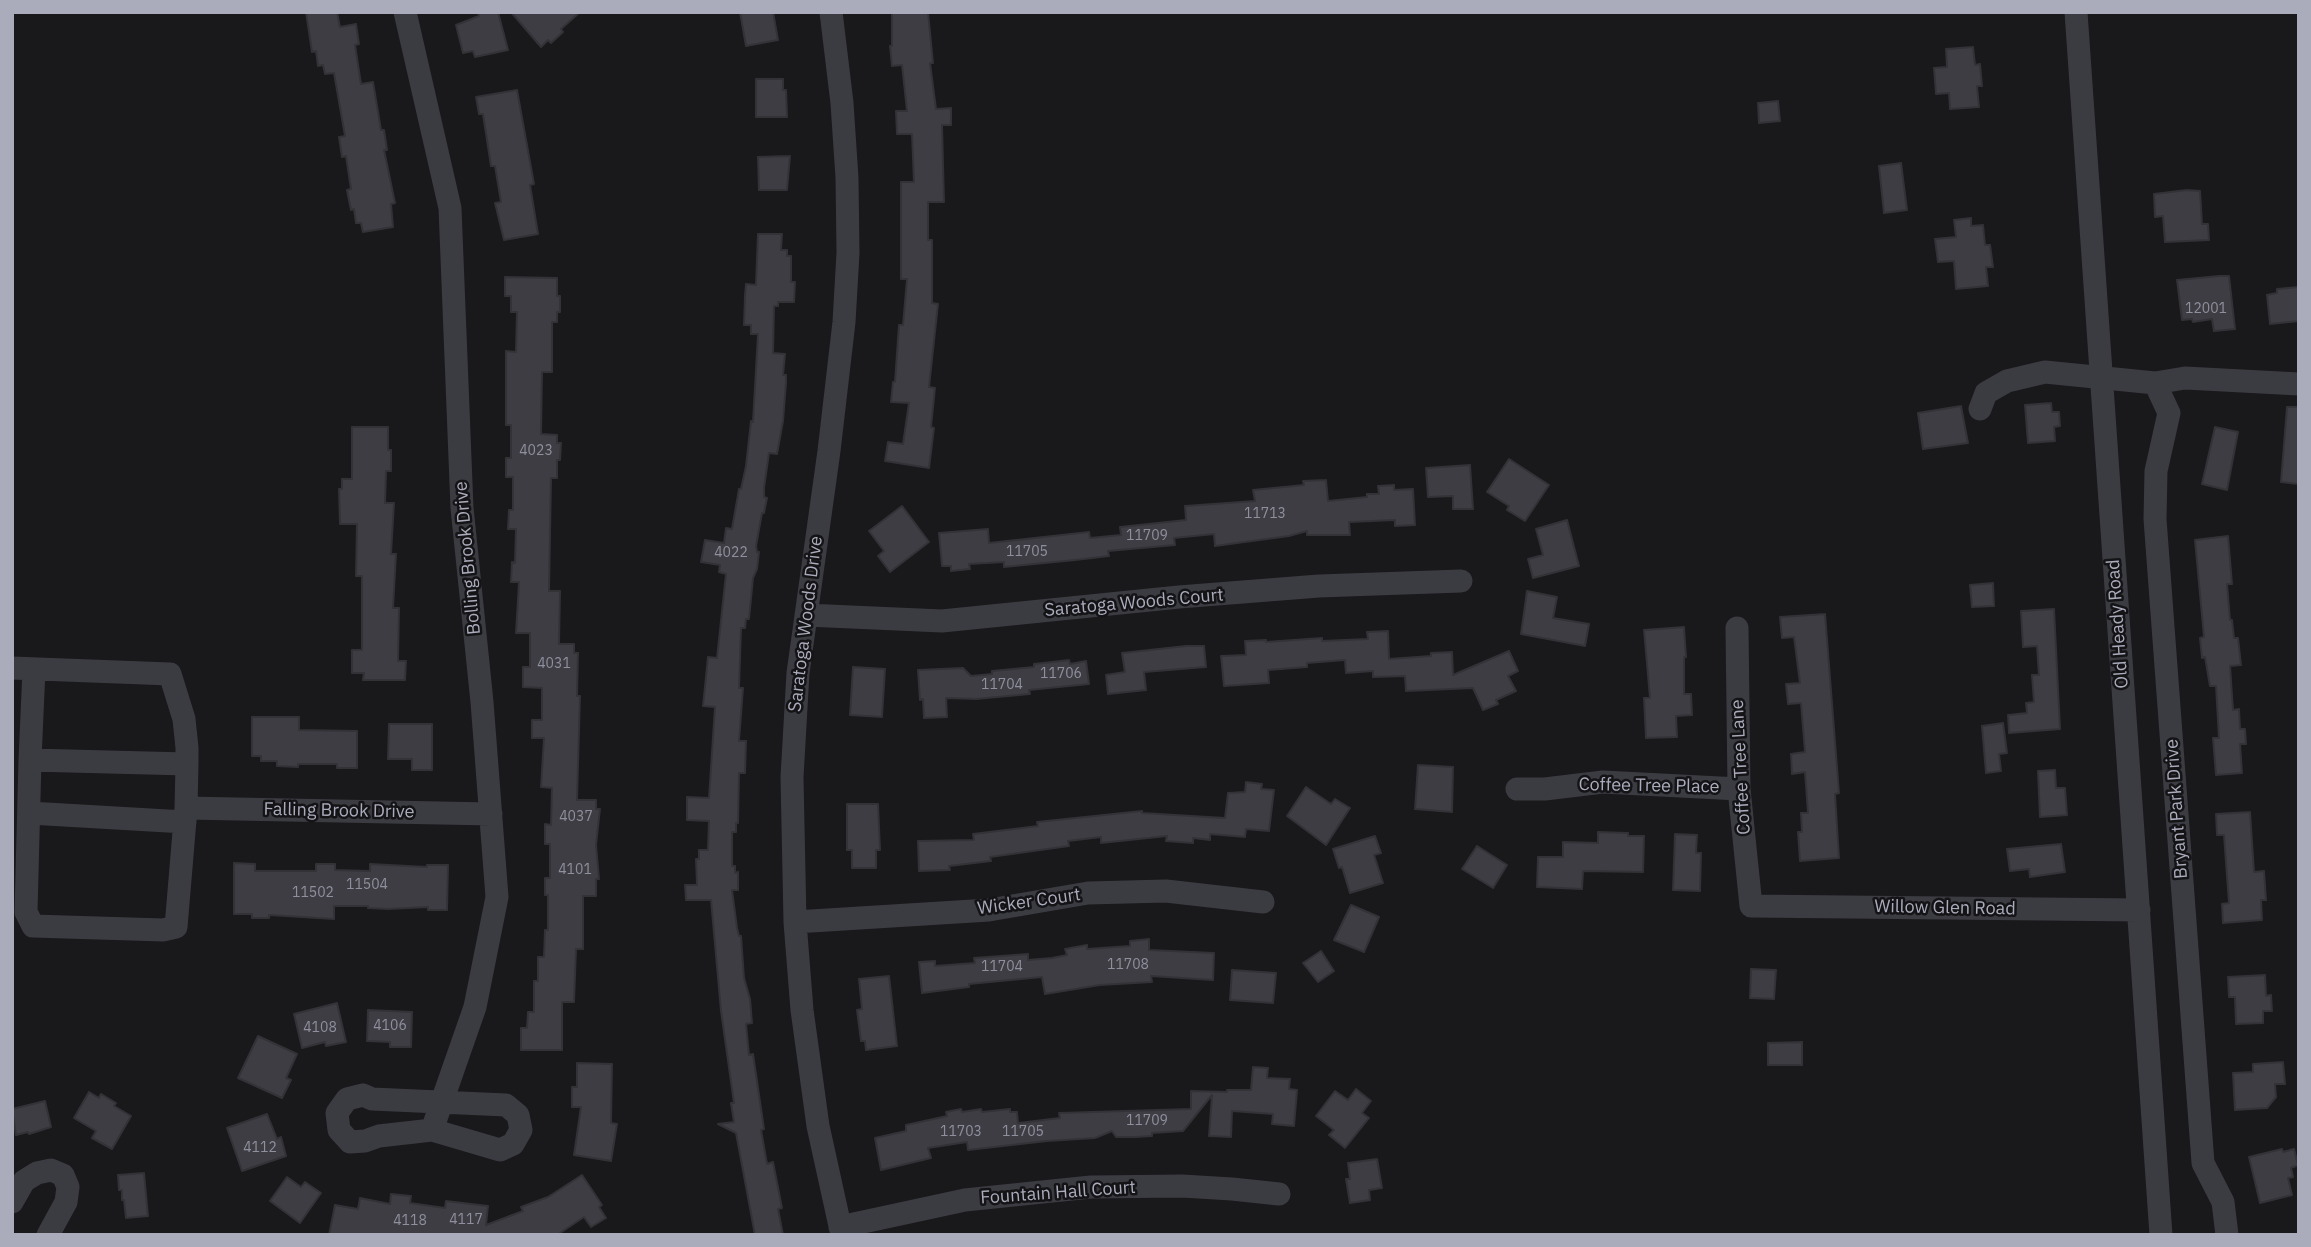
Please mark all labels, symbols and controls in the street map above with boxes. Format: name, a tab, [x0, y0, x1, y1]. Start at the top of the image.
house number: 12001	[2185, 301, 2227, 317]
house number: 4023	[519, 443, 553, 459]
street label: Bolling Brook Drive	[451, 480, 485, 636]
house number: 11713	[1244, 506, 1286, 522]
house number: 11709	[1126, 528, 1168, 544]
street label: Saratoga Woods Drive	[784, 535, 828, 713]
house number: 11705	[1006, 544, 1048, 560]
house number: 4022	[714, 545, 748, 561]
street label: Old Heady Road	[2103, 559, 2133, 689]
street label: Saratoga Woods Court	[1044, 584, 1224, 622]
house number: 4031	[537, 656, 571, 672]
house number: 11706	[1040, 666, 1082, 682]
house number: 11704	[981, 677, 1023, 693]
street label: Coffee Tree Lane	[1727, 699, 1755, 835]
street label: Bryant Park Drive	[2161, 738, 2193, 880]
street label: Coffee Tree Place	[1578, 774, 1720, 798]
street label: Falling Brook Drive	[263, 799, 415, 823]
house number: 4037	[559, 809, 593, 825]
house number: 4101	[558, 862, 592, 878]
house number: 11504	[346, 877, 388, 893]
street label: Wicker Court	[976, 884, 1082, 920]
house number: 11502	[292, 885, 334, 901]
street label: Willow Glen Road	[1874, 896, 2016, 920]
house number: 11708	[1107, 957, 1149, 973]
house number: 11704	[981, 959, 1023, 975]
house number: 4106	[373, 1018, 407, 1034]
house number: 4108	[303, 1020, 337, 1036]
house number: 11709	[1126, 1113, 1168, 1129]
house number: 11703	[940, 1124, 982, 1140]
house number: 11705	[1002, 1124, 1044, 1140]
house number: 4112	[243, 1140, 277, 1156]
street label: Fountain Hall Court	[980, 1177, 1136, 1209]
house number: 4117	[449, 1212, 483, 1228]
house number: 4118	[393, 1213, 427, 1229]

